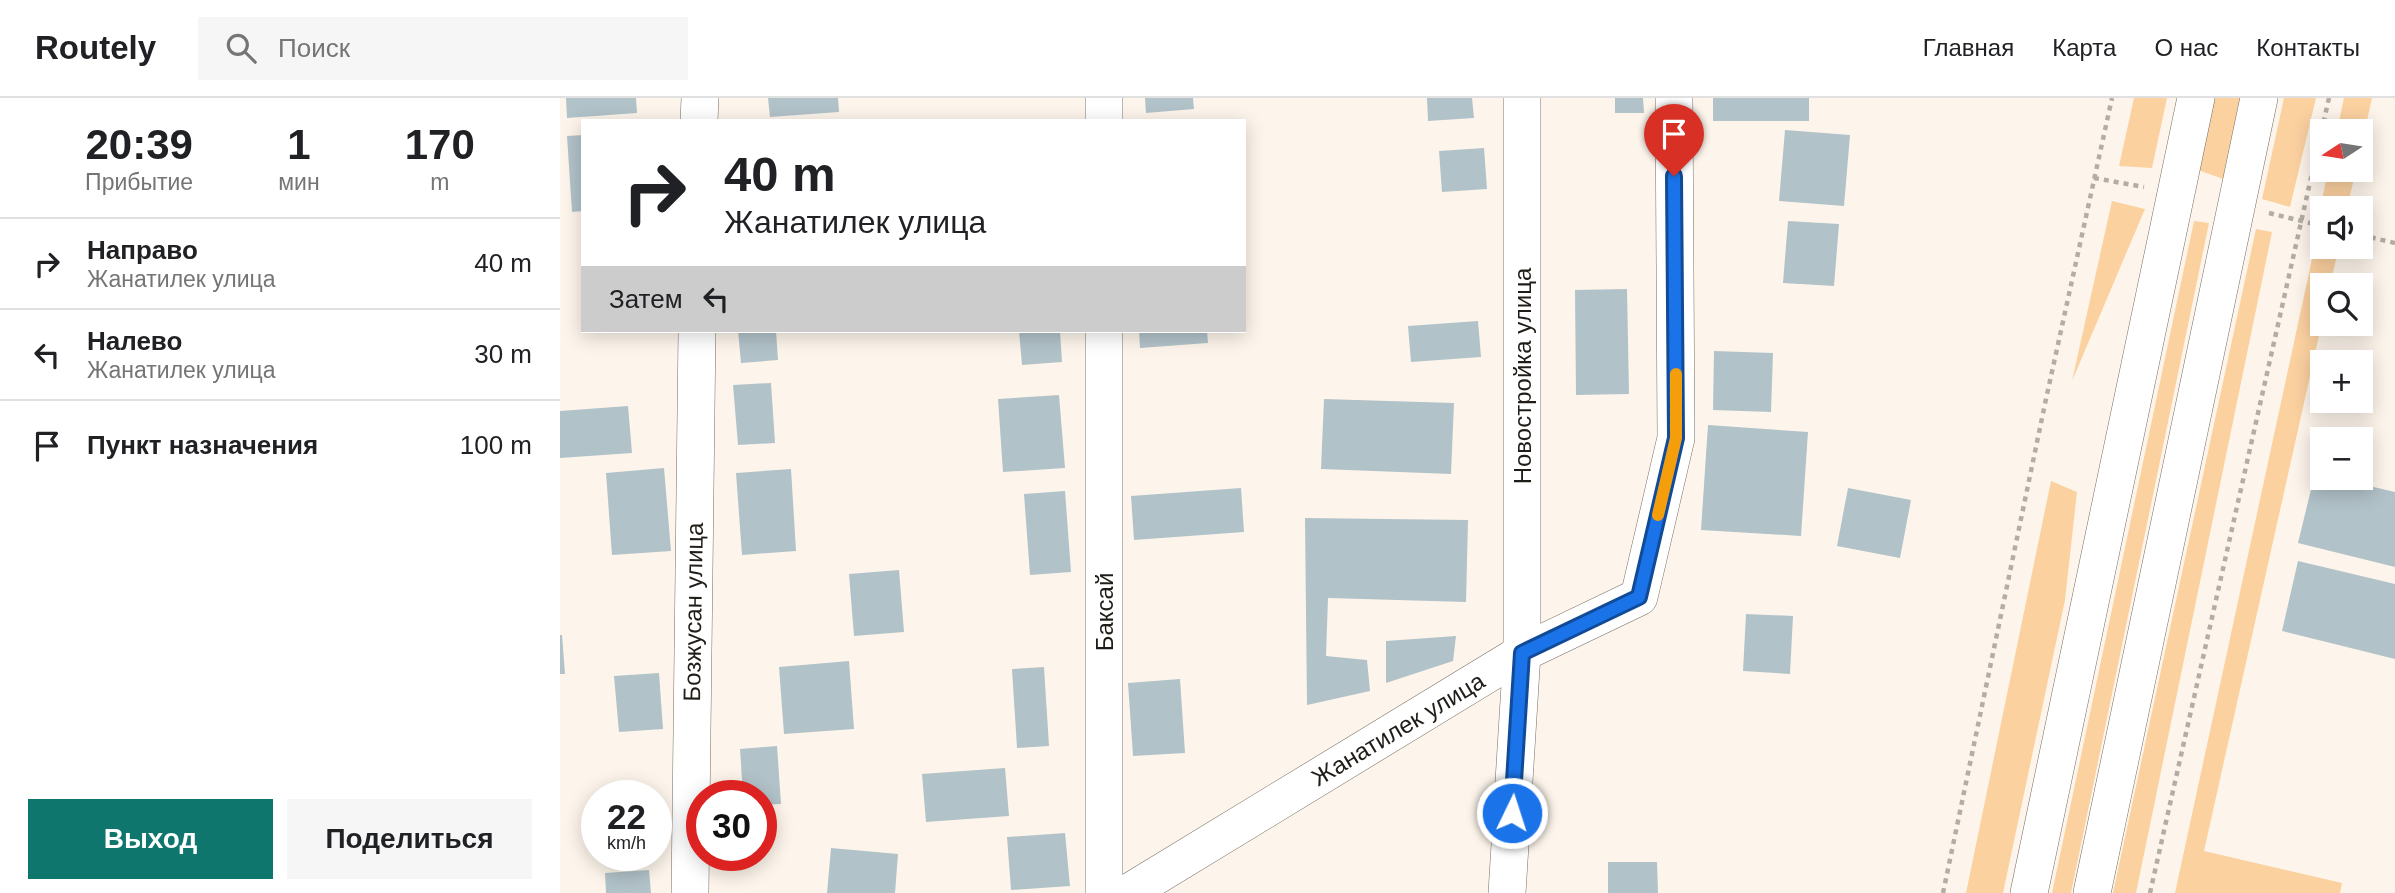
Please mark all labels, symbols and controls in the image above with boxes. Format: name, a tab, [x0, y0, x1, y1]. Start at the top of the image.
search box	[198, 17, 688, 80]
text: Routely	[35, 29, 156, 66]
icon: search	[222, 29, 260, 67]
text: Поиск	[278, 33, 350, 63]
text: Главная	[1923, 34, 2014, 61]
text: Карта	[2052, 34, 2116, 61]
text: О нас	[2154, 34, 2218, 61]
text: Контакты	[2256, 34, 2360, 61]
pin	[1644, 104, 1704, 176]
icon: arrive	[1655, 115, 1693, 153]
north arrow	[2310, 119, 2373, 182]
map controls	[2310, 119, 2373, 490]
text: 20:39	[85, 121, 193, 168]
text: 1	[287, 121, 311, 168]
text: 170	[405, 121, 475, 168]
icon: right	[609, 147, 700, 238]
text: 40 m	[724, 147, 836, 201]
text: Прибытие	[85, 169, 193, 195]
text: мин	[278, 169, 320, 195]
text: m	[430, 169, 449, 195]
button: sound	[2310, 196, 2373, 259]
text: Жанатилек улица	[724, 204, 986, 240]
text: Направо	[87, 235, 198, 265]
icon: right	[28, 245, 66, 283]
text: 40 m	[474, 248, 532, 278]
text: Жанатилек улица	[87, 266, 276, 292]
street label: Новостройка улица	[1509, 267, 1536, 484]
button: search	[2310, 273, 2373, 336]
icon: left	[697, 280, 735, 318]
text: Затем	[609, 284, 683, 314]
text: Налево	[87, 326, 182, 356]
icon: left	[28, 336, 66, 374]
text: 30 m	[474, 339, 532, 369]
button: +	[2310, 350, 2373, 413]
text: Жанатилек улица	[87, 357, 276, 383]
icon: arrive	[28, 427, 66, 465]
button: −	[2310, 427, 2373, 490]
text: Пункт назначения	[87, 430, 318, 460]
text: 100 m	[460, 430, 532, 460]
street label: Бозжусан улица	[678, 522, 708, 702]
street label: Баксай	[1091, 573, 1118, 651]
street label: Жанатилек улица	[1307, 666, 1490, 791]
position arrow	[1475, 776, 1549, 850]
speed limit sign: 30	[686, 780, 777, 871]
text: 22	[607, 797, 646, 836]
button: Выход	[28, 799, 273, 879]
button: Поделиться	[287, 799, 532, 879]
text: km/h	[607, 833, 646, 853]

